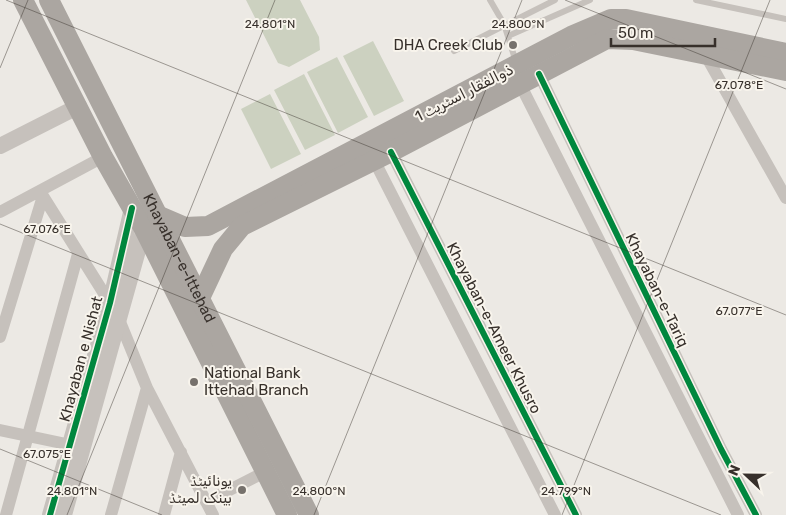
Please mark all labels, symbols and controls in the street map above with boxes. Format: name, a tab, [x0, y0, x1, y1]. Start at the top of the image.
scale bar	[611, 15, 715, 47]
text: 24.801°N	[245, 17, 295, 31]
text: 24.800°N	[492, 17, 544, 31]
text: 50 m	[618, 24, 653, 42]
place label: DHA Creek Club	[393, 36, 503, 54]
marker: DHA Creek Club	[507, 39, 519, 51]
street label: ذوالفقار اسٹریٹ 1	[412, 60, 517, 126]
text: 67.078°E	[715, 78, 763, 92]
street label: Khayaban-e-Ittehad	[139, 190, 219, 326]
text: 67.076°E	[23, 222, 71, 236]
street label: Khayaban-e-Tariq	[622, 230, 692, 350]
street label: Khayaban-e-Ameer Khusro	[443, 239, 545, 417]
street label: Khayaban e Nishat	[56, 294, 106, 424]
text: 67.077°E	[716, 304, 762, 318]
place label: National Bank Ittehad Branch	[204, 364, 309, 399]
marker: National Bank Ittehad Branch	[188, 376, 200, 388]
text: 67.075°E	[23, 447, 71, 461]
north arrow	[721, 450, 771, 500]
text: N	[725, 462, 744, 478]
place label: یونائیٹڈ بینک لمیٹڈ	[169, 472, 232, 507]
text: 24.801°N	[47, 484, 97, 498]
marker: یونائیٹڈ بینک لمیٹڈ	[236, 484, 248, 496]
text: 24.800°N	[293, 484, 345, 498]
text: 24.799°N	[541, 484, 591, 498]

